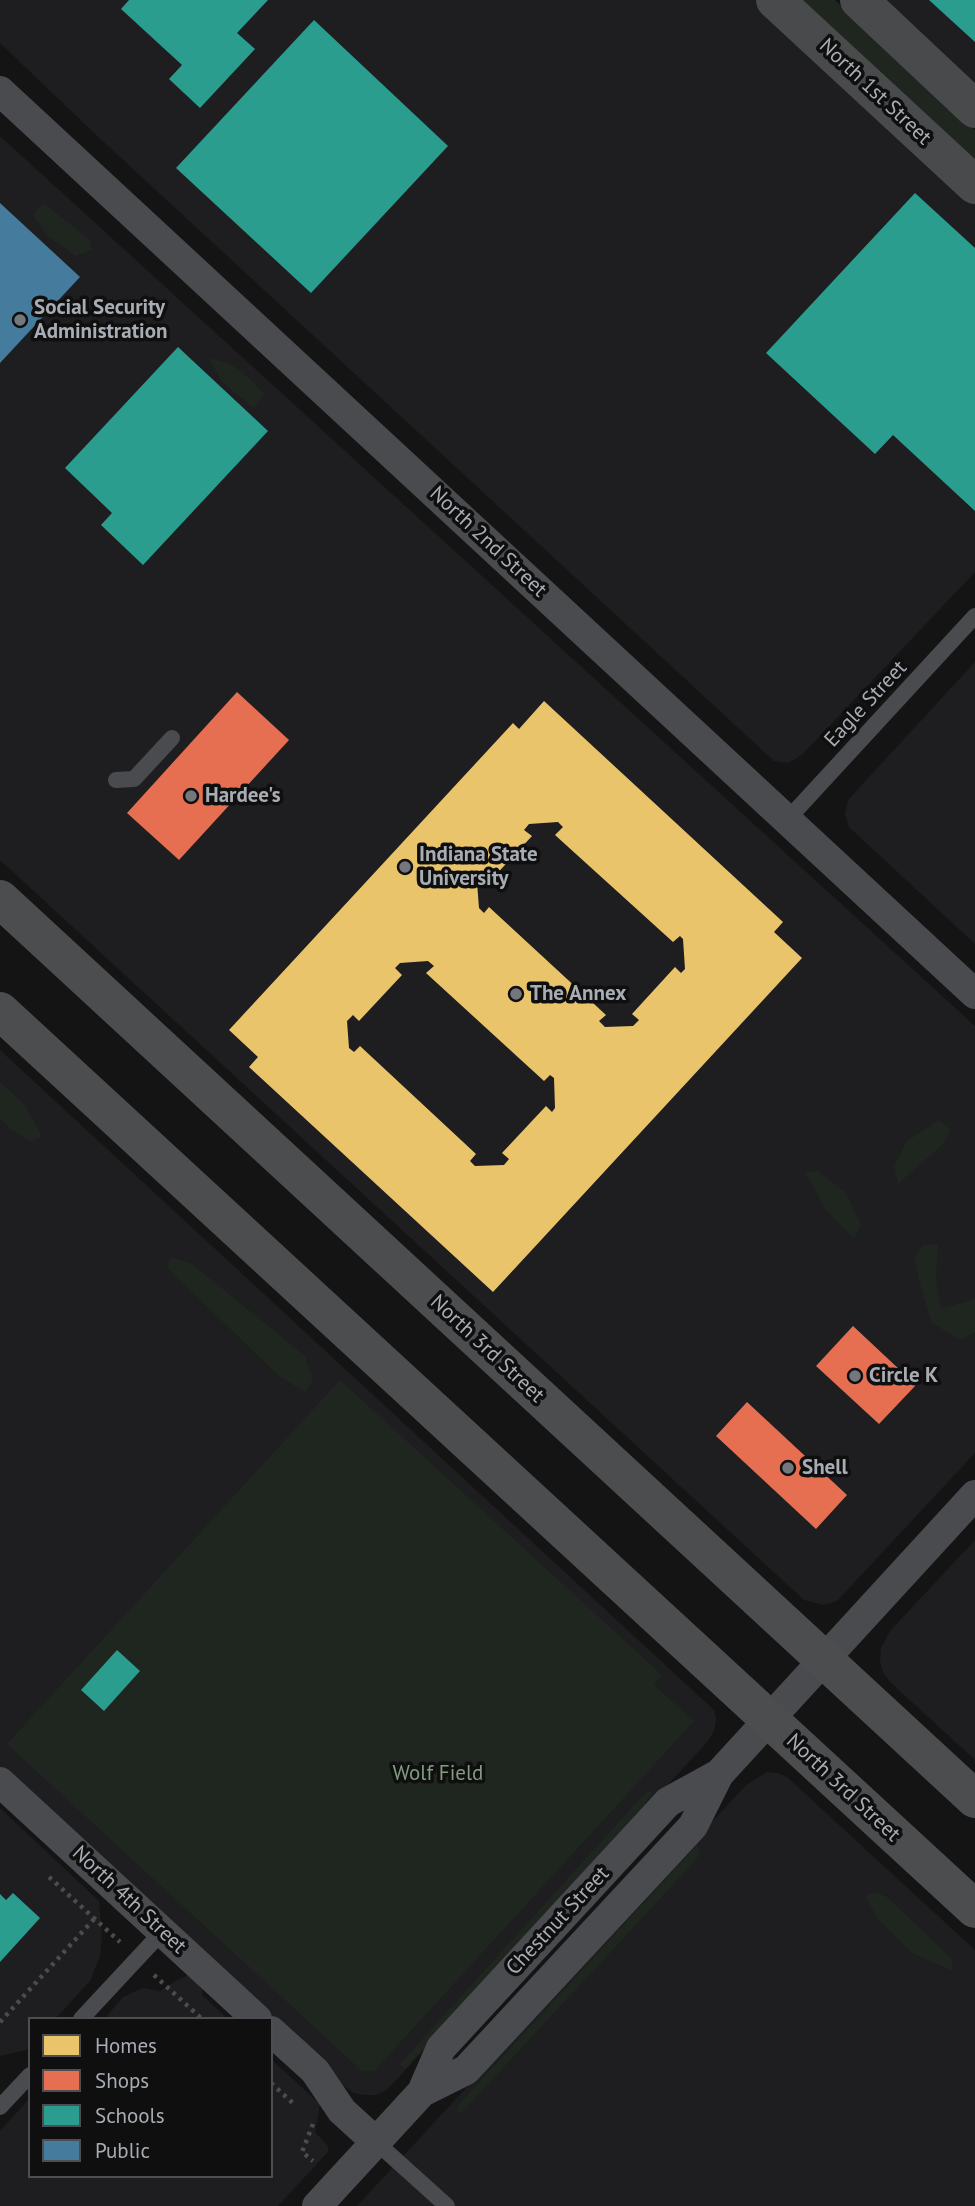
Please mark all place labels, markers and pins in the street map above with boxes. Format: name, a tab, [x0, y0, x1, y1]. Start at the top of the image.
place label: Social Security Administration	[34, 295, 167, 345]
marker: Social Security Administration	[12, 312, 28, 328]
place label: Hardee's	[205, 783, 281, 809]
marker: Hardee's	[183, 788, 199, 804]
place label: Indiana State University	[419, 842, 538, 892]
marker: Indiana State University	[397, 859, 413, 875]
place label: The Annex	[530, 981, 626, 1007]
marker: The Annex	[508, 986, 524, 1002]
place label: Circle K	[869, 1363, 938, 1389]
marker: Circle K	[847, 1368, 863, 1384]
place label: Shell	[802, 1455, 848, 1481]
marker: Shell	[780, 1460, 796, 1476]

